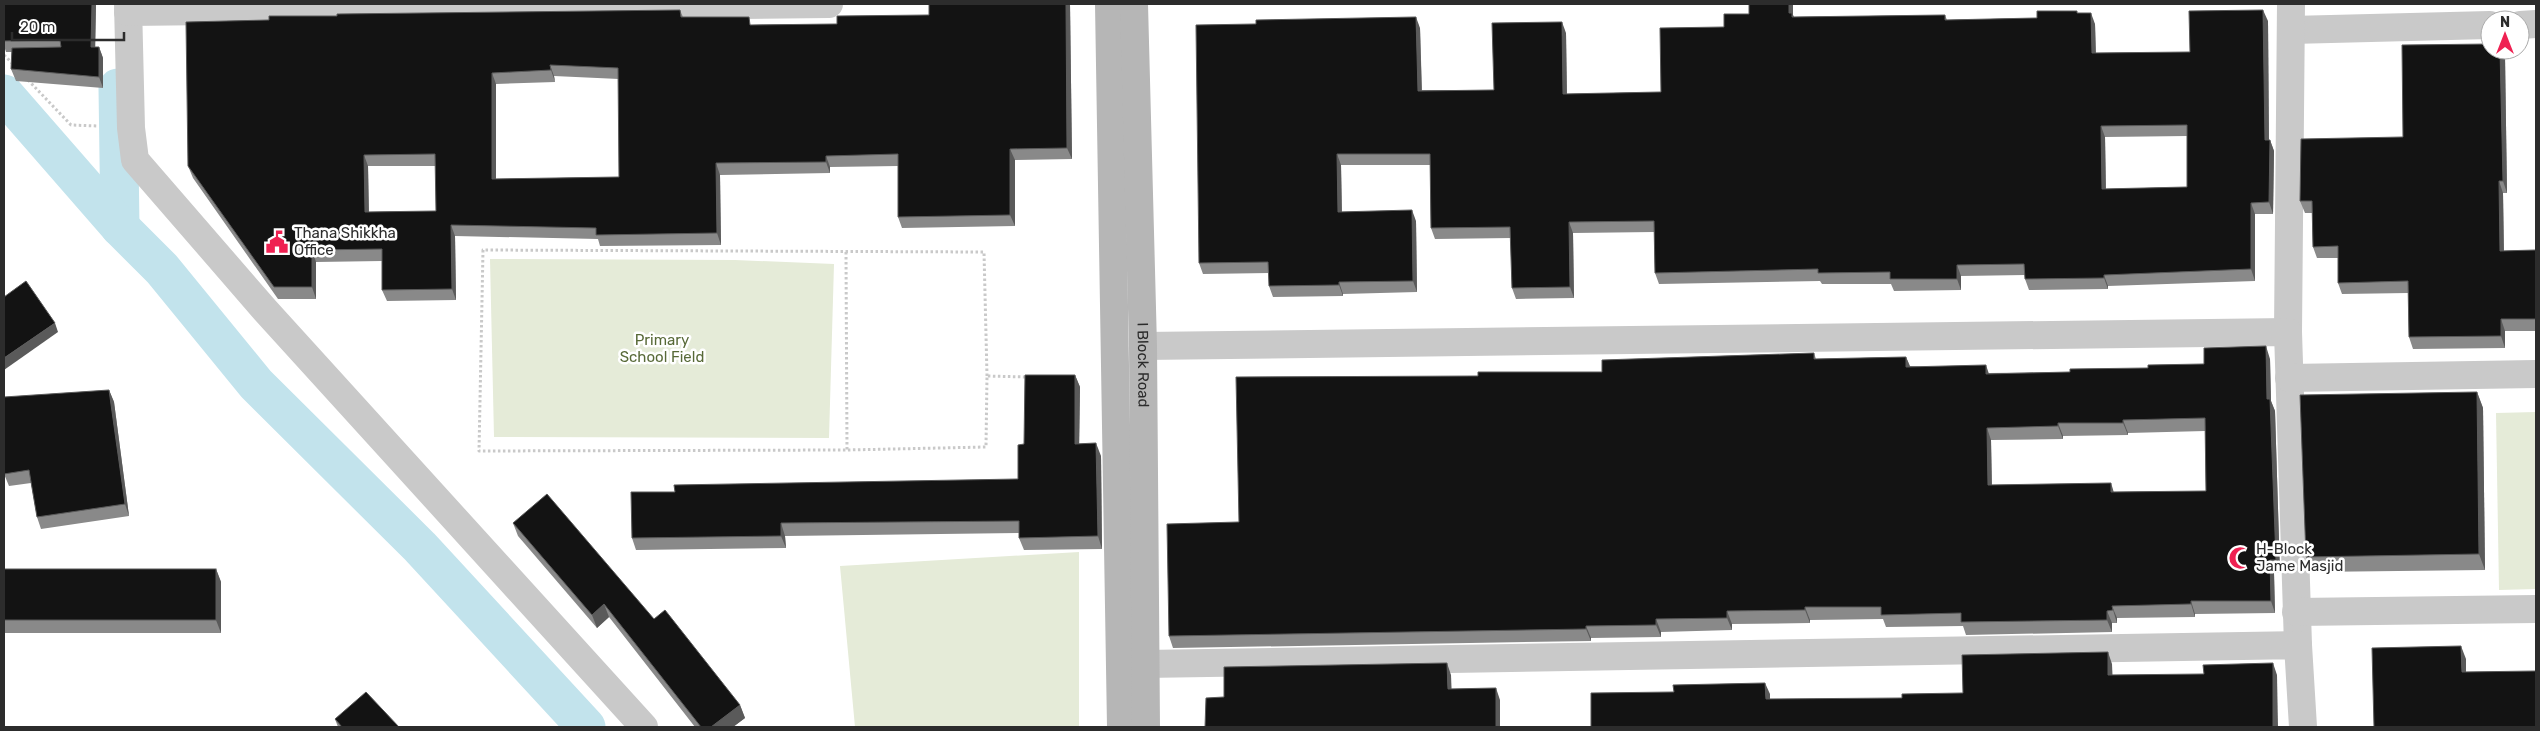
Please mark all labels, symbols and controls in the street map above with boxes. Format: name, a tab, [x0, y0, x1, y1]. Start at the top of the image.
scale bar	[12, 10, 125, 42]
north arrow	[2480, 10, 2530, 60]
text: N	[2500, 14, 2510, 31]
text: 20 m	[20, 18, 55, 36]
place label: Thana Shikkha Office	[294, 224, 396, 259]
public building icon: Thana Shikkha Office	[264, 229, 290, 255]
street label: I Block Road	[1133, 322, 1152, 408]
park label: Primary School Field	[620, 331, 704, 366]
place label: H-Block Jame Masjid	[2256, 540, 2343, 575]
mosque icon: H-Block Jame Masjid	[2227, 545, 2253, 571]

